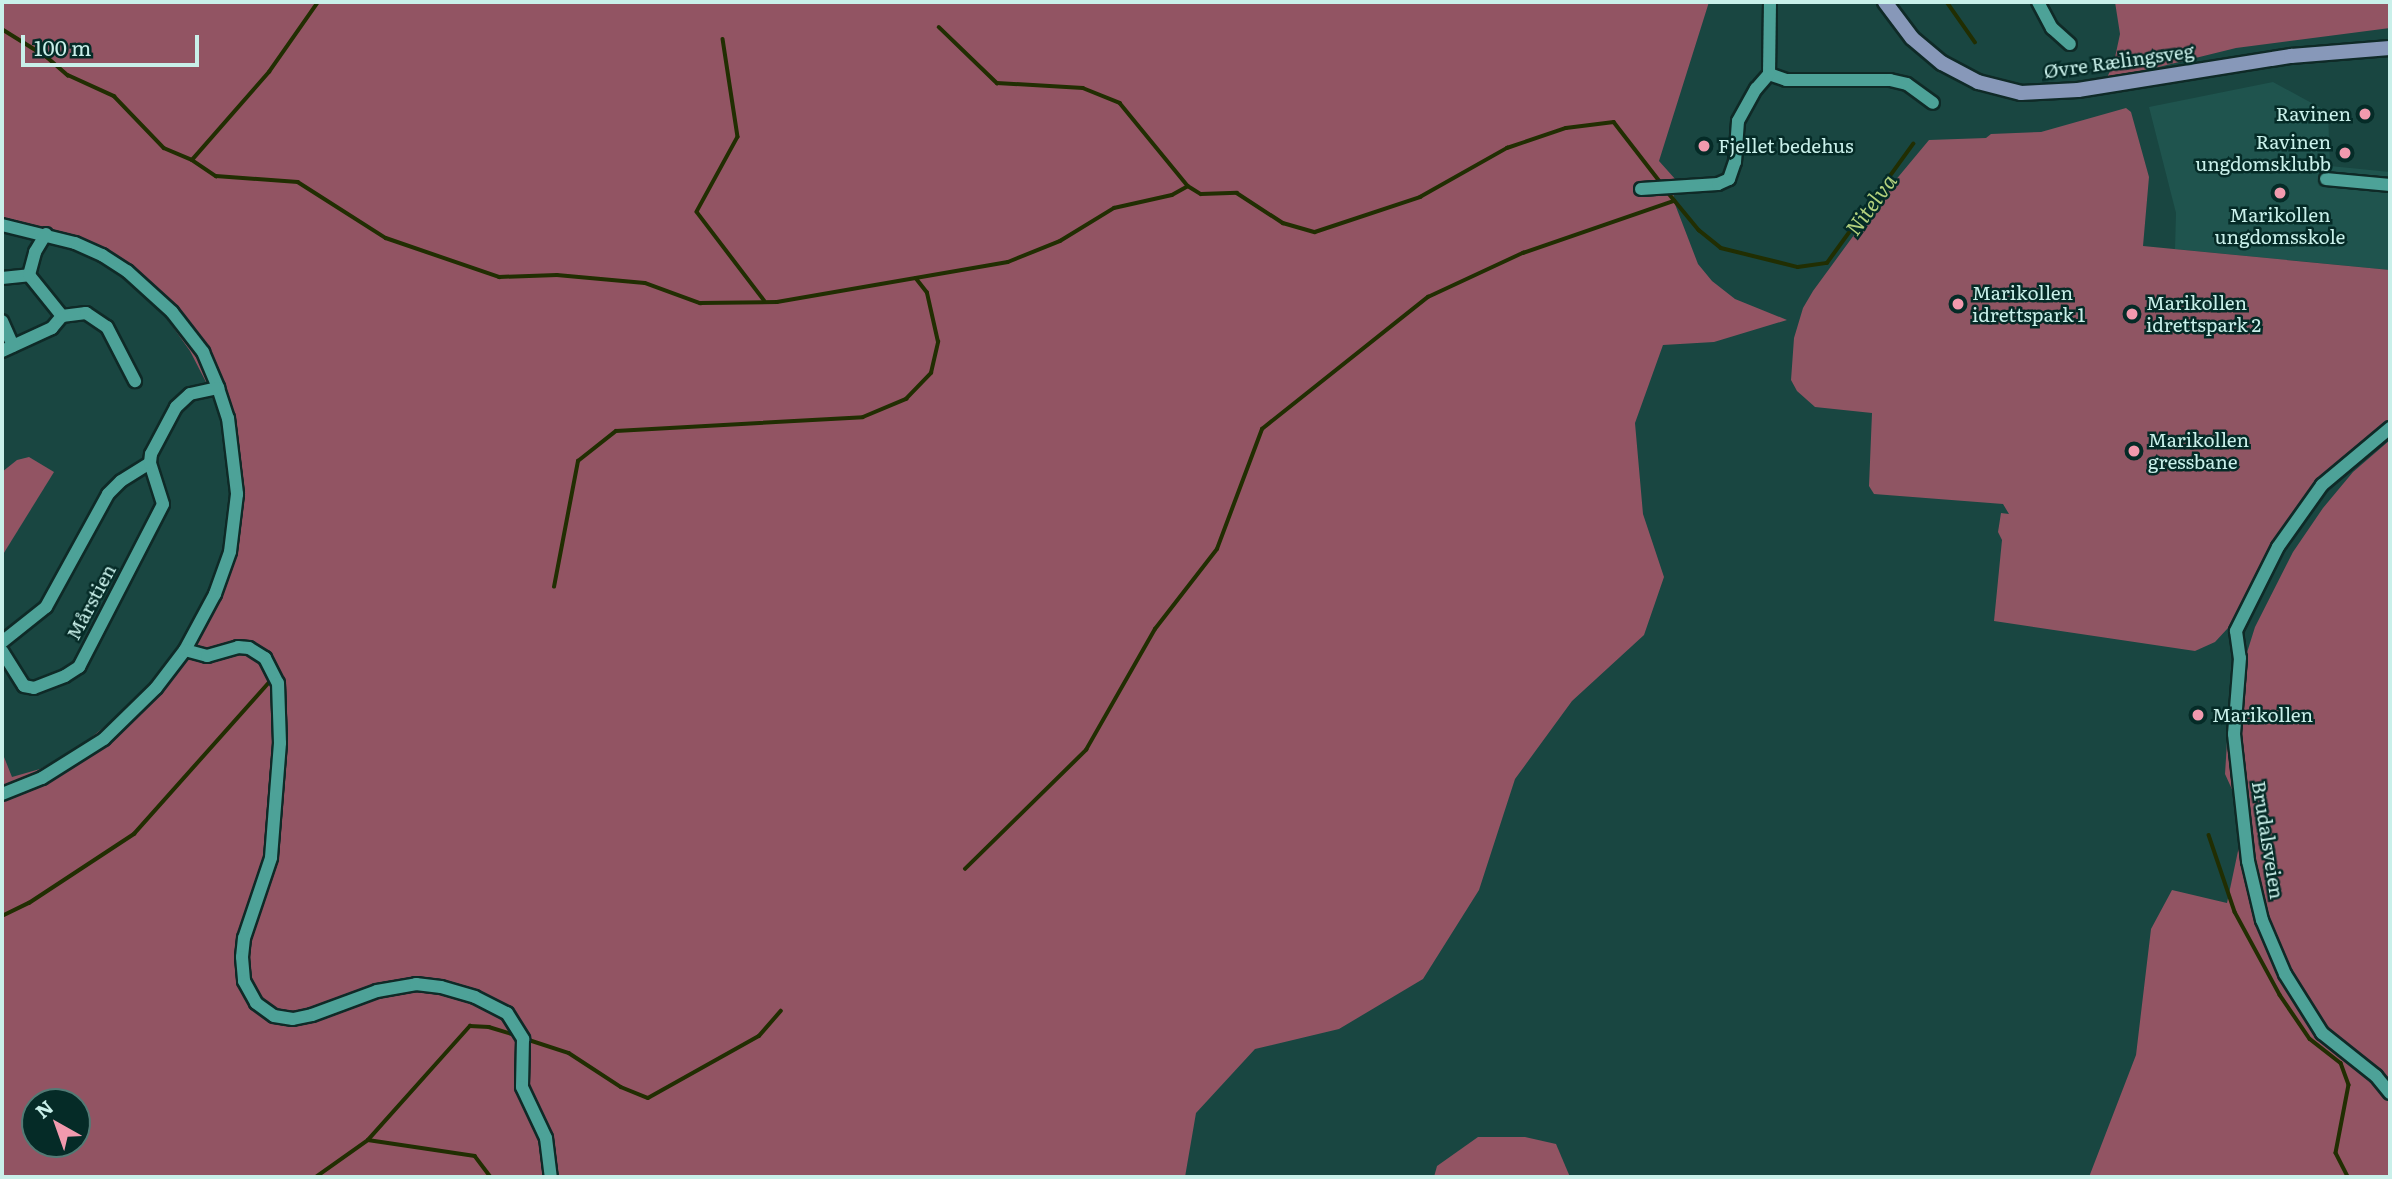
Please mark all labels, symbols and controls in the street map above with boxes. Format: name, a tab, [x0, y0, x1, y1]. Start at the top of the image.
scale bar	[24, 21, 203, 65]
text: 100 m	[34, 31, 91, 62]
street label: Øvre Rælingsveg	[2042, 39, 2196, 83]
place label: Ravinen	[2276, 103, 2351, 125]
marker: Ravinen	[2357, 106, 2373, 122]
place label: Ravinen ungdomsklubb	[2195, 131, 2331, 175]
place label: Fjellet bedehus	[1718, 135, 1854, 157]
marker: Fjellet bedehus	[1696, 138, 1712, 154]
marker: Ravinen ungdomsklubb	[2337, 145, 2353, 161]
water label: Nitelva	[1839, 168, 1901, 240]
marker: Marikollen ungdomsskole	[2272, 185, 2288, 201]
place label: Marikollen ungdomsskole	[2215, 204, 2345, 248]
place label: Marikollen idrettspark 1	[1972, 282, 2085, 326]
place label: Marikollen idrettspark 2	[2146, 292, 2261, 336]
marker: Marikollen idrettspark 1	[1950, 296, 1966, 312]
marker: Marikollen idrettspark 2	[2124, 306, 2140, 322]
place label: Marikollen gressbane	[2148, 429, 2249, 473]
marker: Marikollen gressbane	[2126, 443, 2142, 459]
street label: Mårstien	[62, 560, 120, 644]
place label: Marikollen	[2212, 704, 2313, 726]
marker: Marikollen	[2190, 707, 2206, 723]
street label: Brudalsveien	[2247, 779, 2289, 901]
north arrow	[21, 1088, 91, 1158]
text: N	[29, 1093, 59, 1124]

